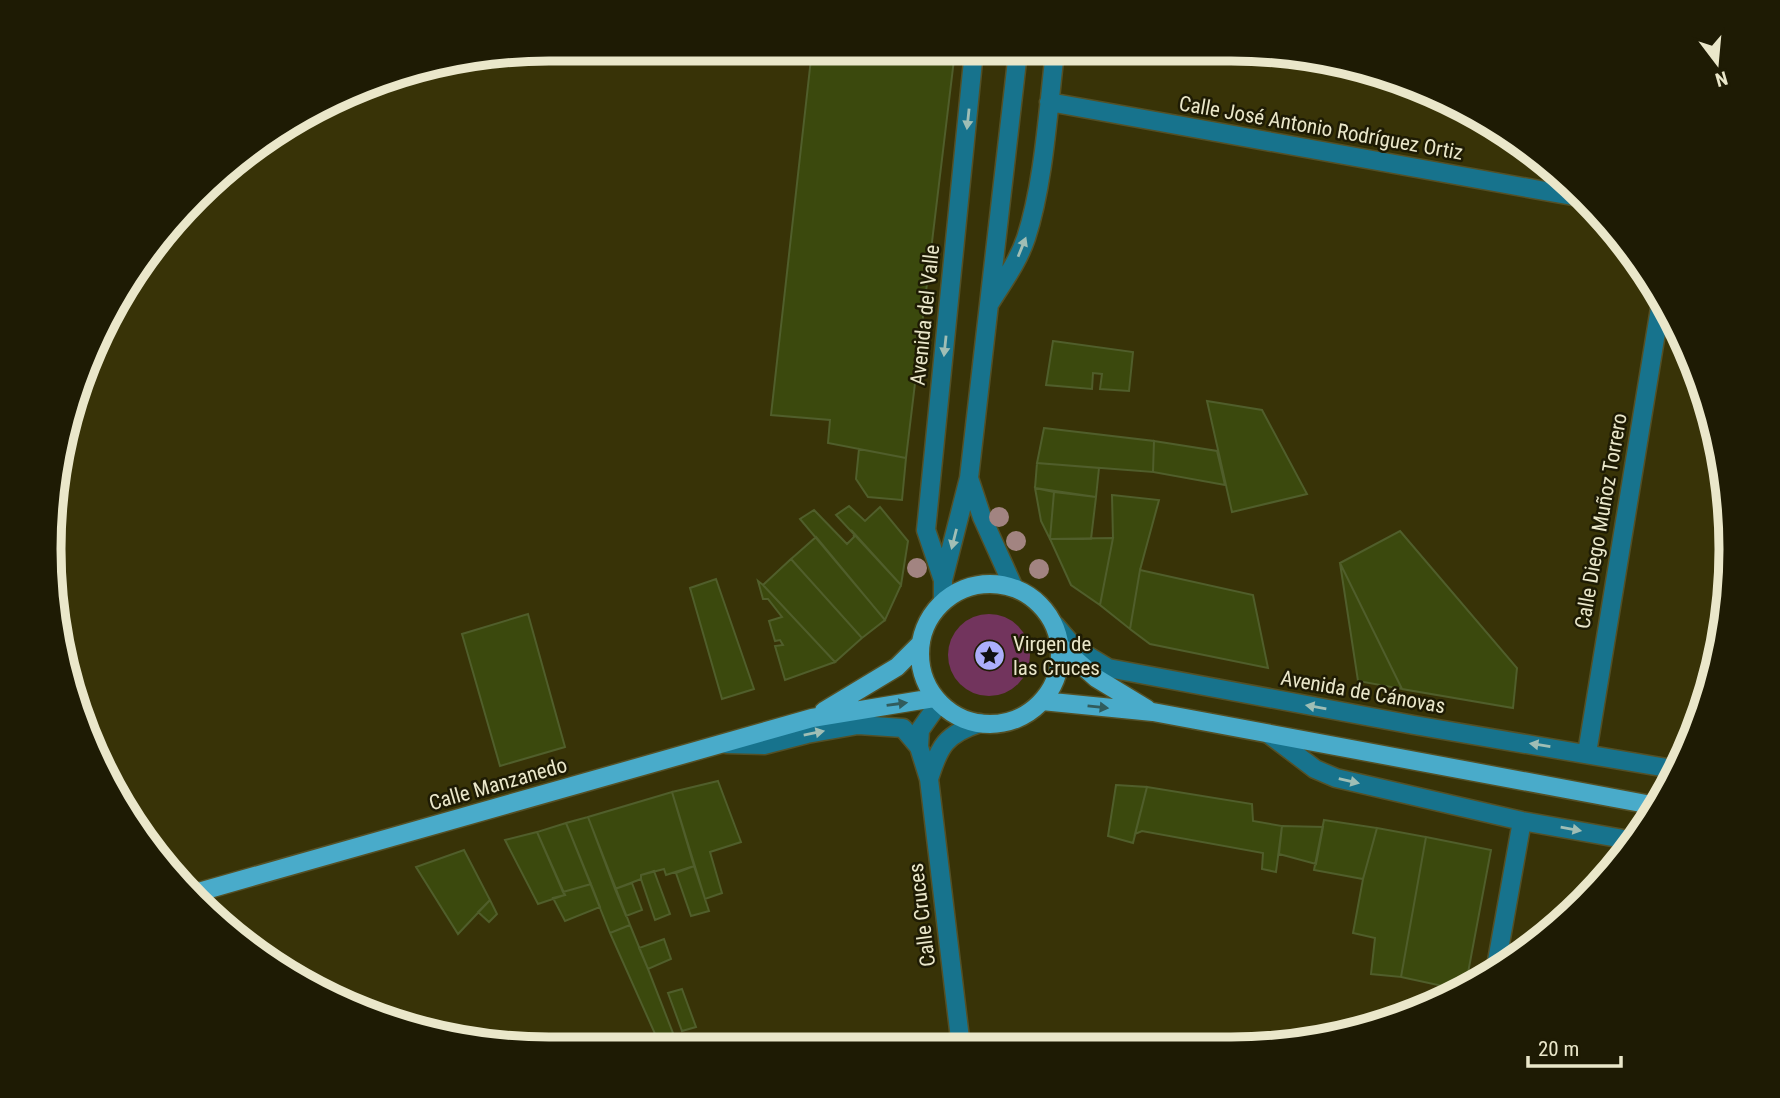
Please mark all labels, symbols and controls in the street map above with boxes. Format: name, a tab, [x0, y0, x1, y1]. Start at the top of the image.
north arrow	[1682, 28, 1752, 98]
text: N	[1713, 66, 1730, 92]
street label: Calle José Antonio Rodríguez Ortiz	[1177, 91, 1465, 165]
one-way arrow	[962, 108, 973, 130]
one-way arrow	[1017, 237, 1028, 258]
street label: Avenida del Valle	[906, 243, 944, 387]
one-way arrow	[939, 335, 950, 357]
street label: Calle Diego Muñoz Torrero	[1570, 411, 1632, 631]
one-way arrow	[948, 528, 959, 550]
place label: Virgen de las Cruces	[1013, 632, 1100, 680]
place icon: Virgen de las Cruces	[973, 639, 1007, 673]
street label: Avenida de Cánovas	[1279, 666, 1447, 718]
one-way arrow	[886, 698, 908, 709]
one-way arrow	[1087, 701, 1109, 712]
one-way arrow	[1305, 701, 1327, 712]
one-way arrow	[803, 728, 825, 739]
one-way arrow	[1529, 739, 1551, 750]
street label: Calle Manzanedo	[426, 753, 570, 815]
one-way arrow	[1338, 776, 1360, 787]
one-way arrow	[1560, 824, 1582, 835]
street label: Calle Cruces	[904, 862, 940, 968]
scale bar	[1528, 1024, 1621, 1068]
text: 20 m	[1538, 1037, 1579, 1061]

